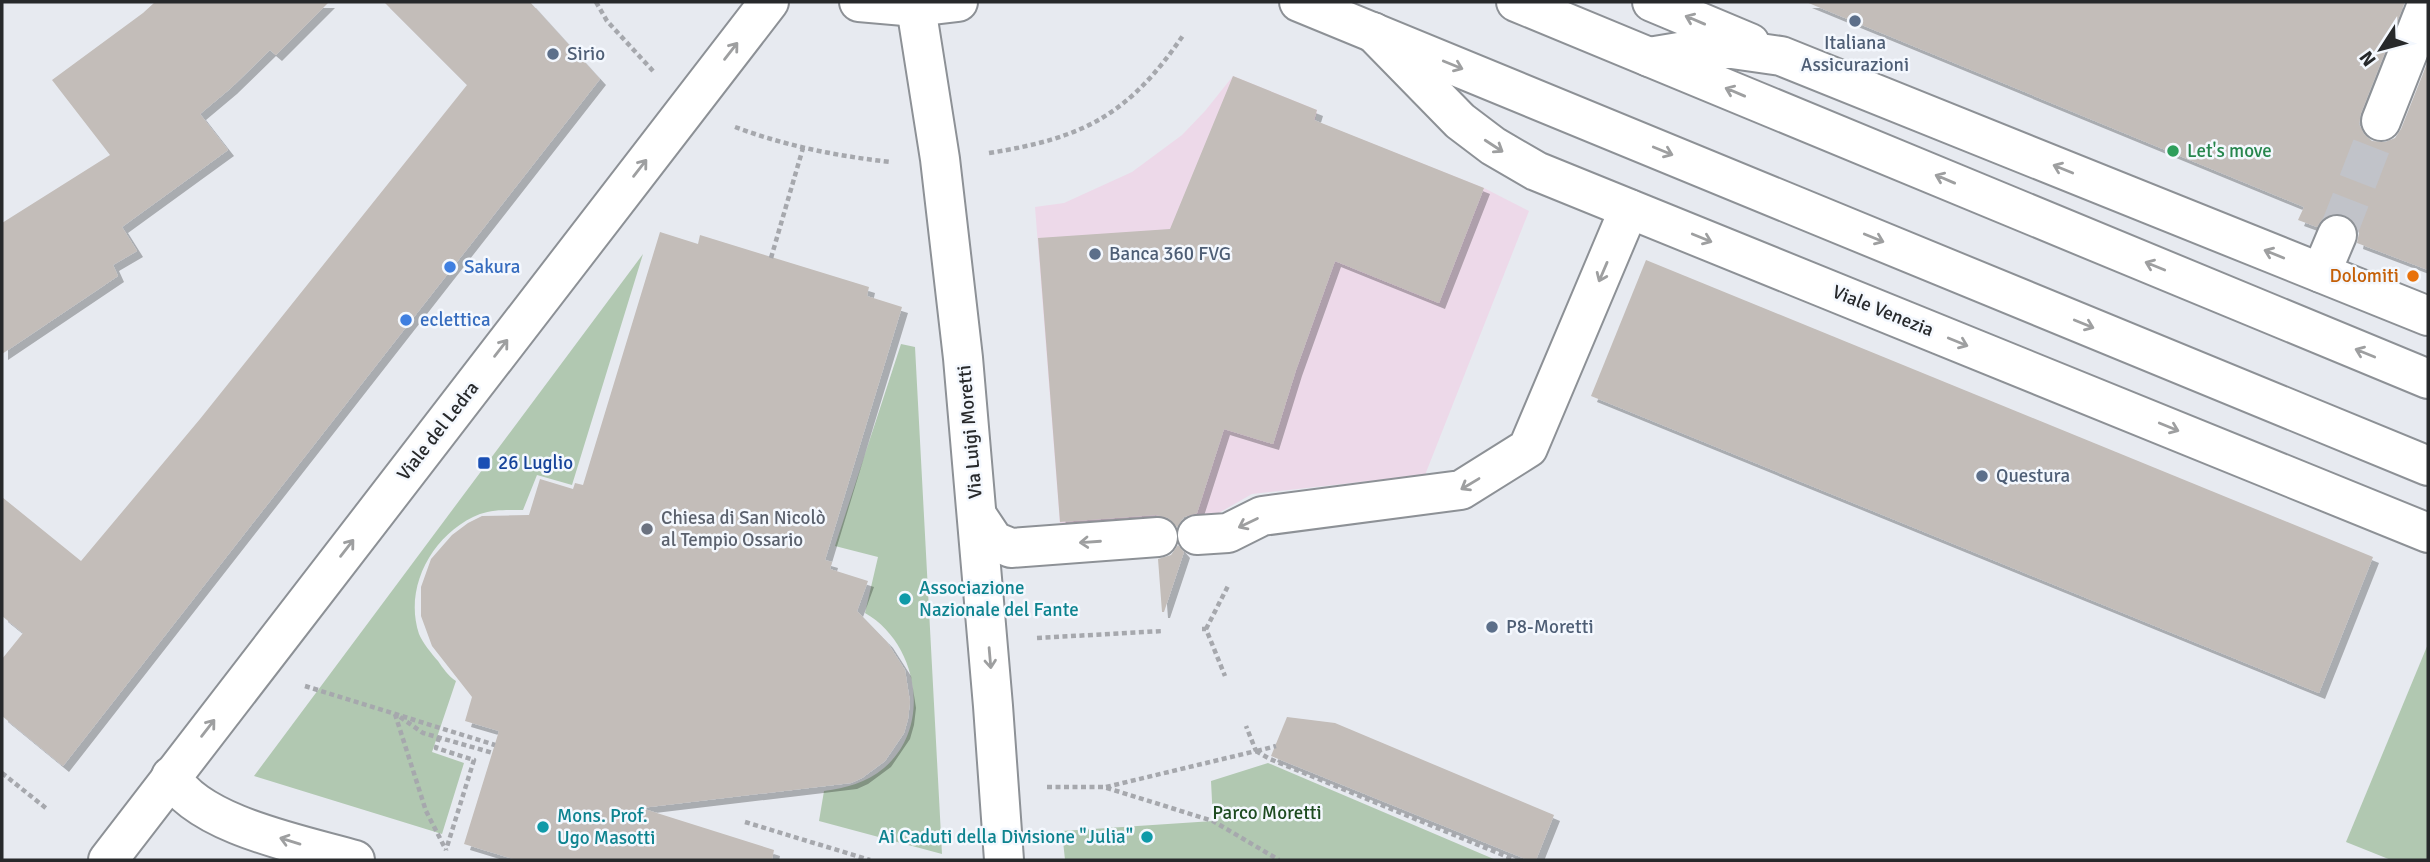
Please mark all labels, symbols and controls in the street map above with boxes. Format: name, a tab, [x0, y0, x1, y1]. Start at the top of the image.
one-way arrow	[1685, 13, 1707, 26]
marker: Italiana Assicurazioni	[1847, 13, 1863, 29]
north arrow	[2346, 14, 2416, 84]
place label: Italiana Assicurazioni	[1801, 31, 1909, 77]
one-way arrow	[723, 41, 738, 60]
place label: Sirio	[567, 42, 605, 66]
marker: Sirio	[545, 46, 561, 62]
text: N	[2354, 46, 2382, 71]
one-way arrow	[1442, 59, 1463, 72]
one-way arrow	[1724, 85, 1746, 98]
one-way arrow	[1484, 138, 1503, 153]
place label: Let's move	[2187, 139, 2272, 163]
marker: Let's move	[2165, 143, 2181, 159]
one-way arrow	[1652, 146, 1674, 159]
one-way arrow	[633, 160, 648, 178]
one-way arrow	[2052, 162, 2074, 175]
one-way arrow	[1934, 172, 1956, 185]
one-way arrow	[1690, 232, 1712, 245]
one-way arrow	[1863, 232, 1884, 245]
place label: Banca 360 FVG	[1109, 242, 1231, 266]
marker: Banca 360 FVG	[1087, 246, 1103, 262]
one-way arrow	[2264, 246, 2285, 259]
place label: Sakura	[464, 255, 520, 279]
marker: Sakura	[442, 259, 458, 275]
one-way arrow	[2145, 259, 2166, 272]
one-way arrow	[1596, 260, 1609, 282]
place label: Dolomiti	[2329, 264, 2399, 288]
marker: Dolomiti	[2405, 268, 2421, 284]
street label: Viale Venezia	[1829, 280, 1937, 342]
place label: eclettica	[420, 308, 491, 332]
marker: eclettica	[398, 312, 414, 328]
one-way arrow	[2073, 319, 2095, 332]
one-way arrow	[1946, 336, 1968, 349]
one-way arrow	[494, 340, 509, 358]
one-way arrow	[2355, 346, 2376, 359]
street label: Via Luigi Moretti	[952, 364, 988, 500]
street label: Viale del Ledra	[392, 376, 484, 486]
one-way arrow	[2157, 421, 2179, 434]
place label: 26 Luglio	[498, 451, 573, 475]
marker: 26 Luglio	[476, 455, 492, 471]
place label: Questura	[1996, 464, 2070, 488]
marker: Questura	[1974, 468, 1990, 484]
one-way arrow	[1461, 478, 1481, 492]
place label: Chiesa di San Nicolò al Tempio Ossario	[661, 506, 826, 552]
one-way arrow	[1238, 517, 1259, 530]
marker: Chiesa di San Nicolò al Tempio Ossario	[639, 521, 655, 537]
one-way arrow	[1079, 536, 1101, 549]
one-way arrow	[340, 539, 355, 557]
place label: Associazione Nazionale del Fante	[919, 576, 1079, 622]
marker: Associazione Nazionale del Fante	[897, 591, 913, 607]
place label: P8-Moretti	[1506, 615, 1594, 639]
marker: P8-Moretti	[1484, 619, 1500, 635]
one-way arrow	[984, 646, 997, 669]
one-way arrow	[201, 719, 216, 738]
park label: Parco Moretti	[1212, 801, 1322, 825]
place label: Mons. Prof. Ugo Masotti	[557, 804, 655, 850]
marker: Mons. Prof. Ugo Masotti	[535, 819, 551, 835]
place label: Ai Caduti della Divisione "Julia"	[878, 825, 1133, 849]
marker: Ai Caduti della Divisione "Julia"	[1139, 829, 1155, 845]
one-way arrow	[279, 833, 301, 846]

